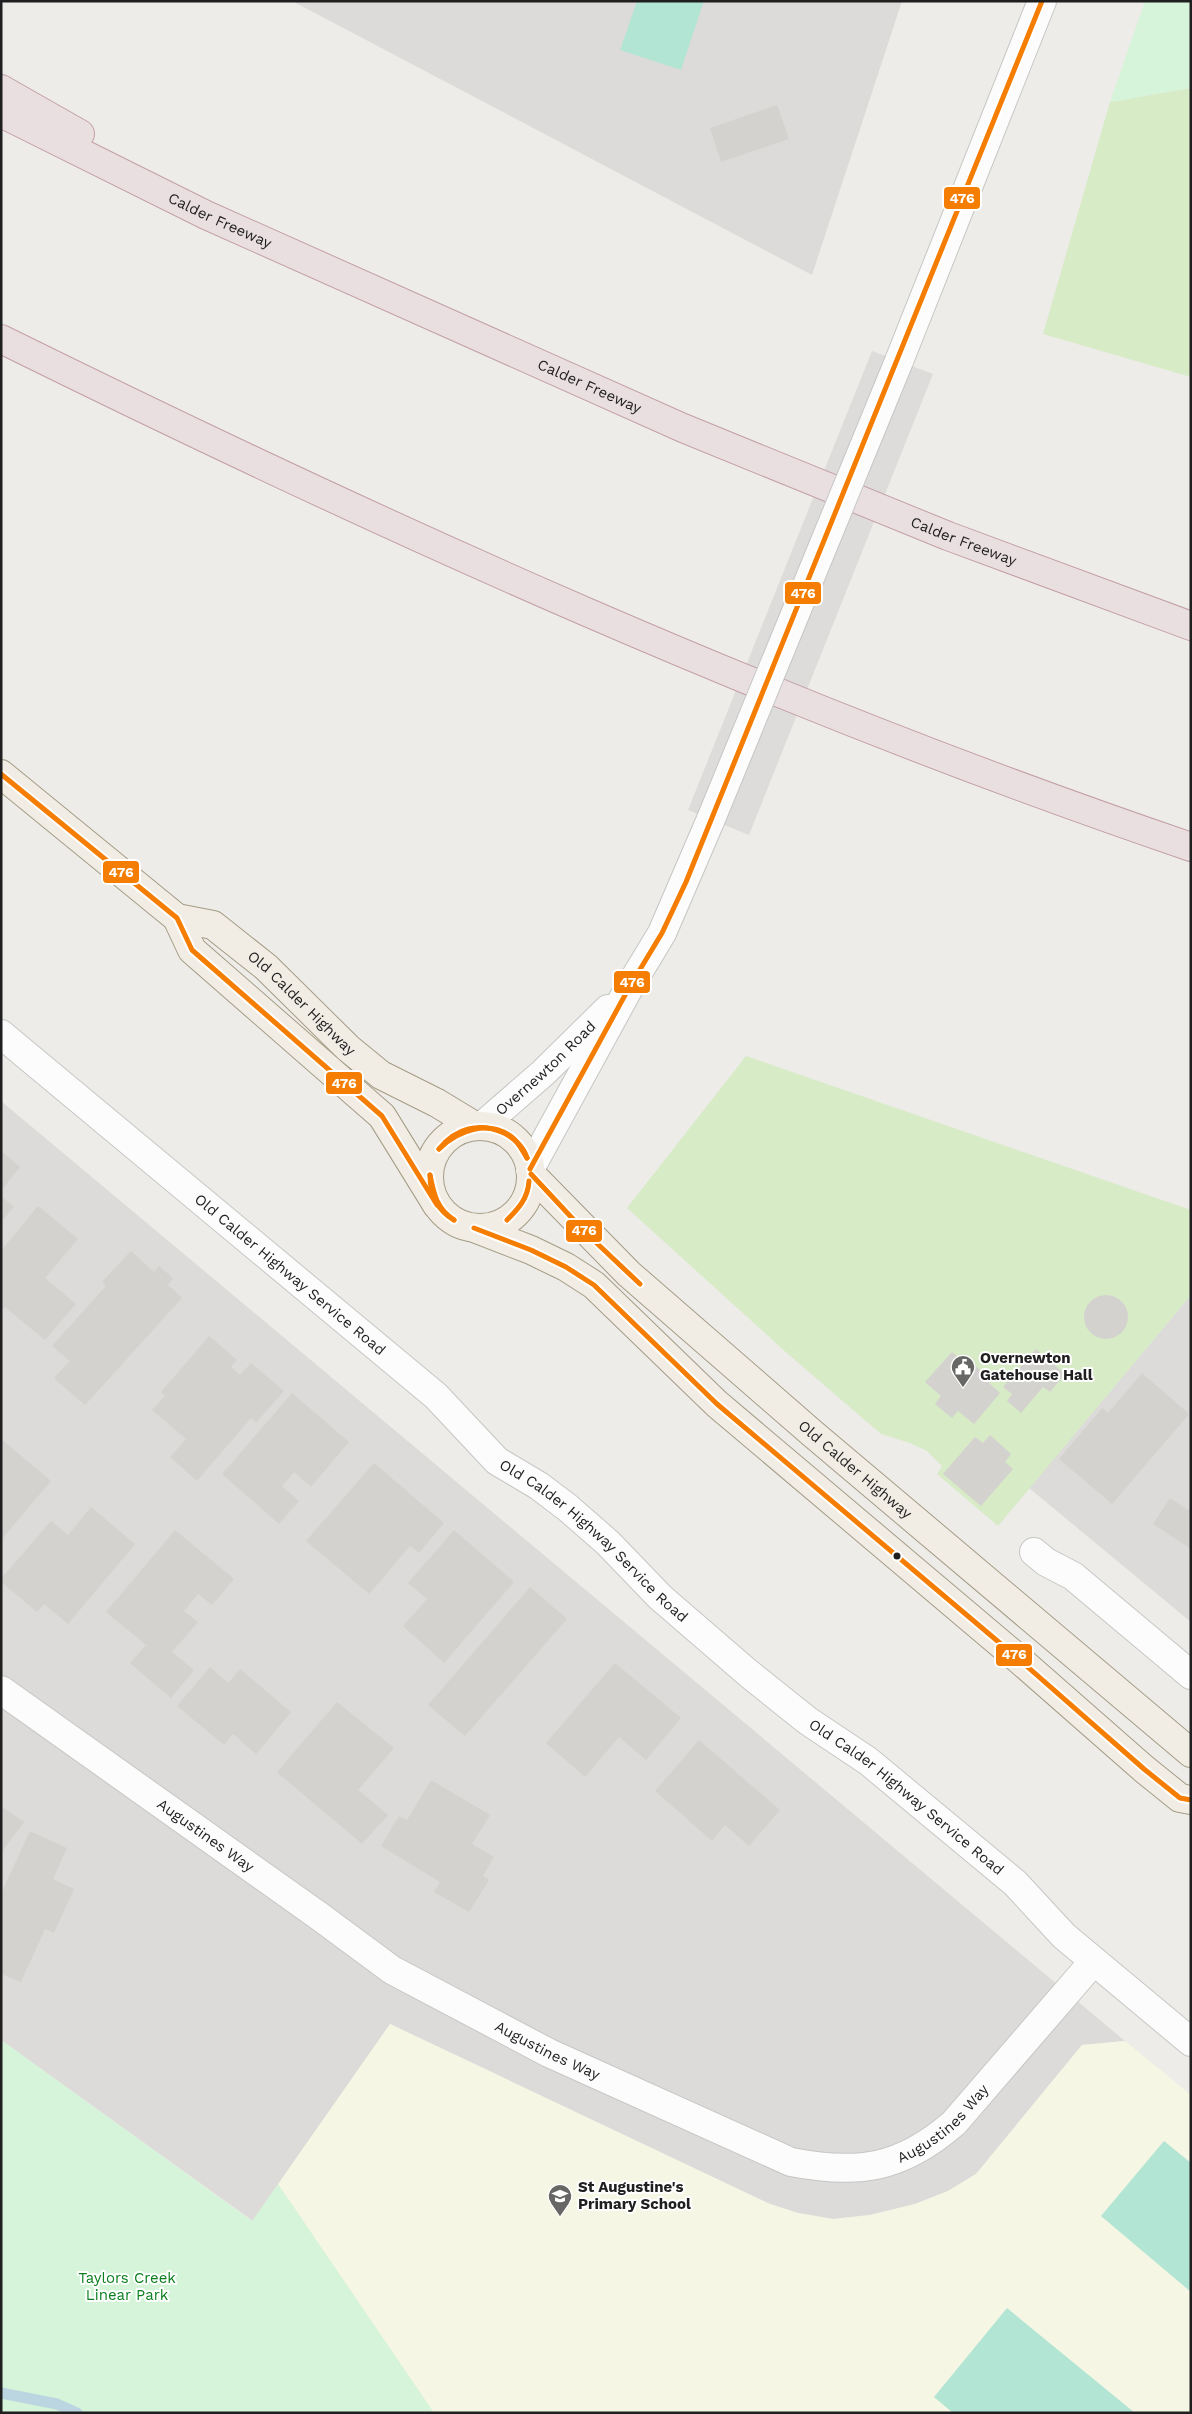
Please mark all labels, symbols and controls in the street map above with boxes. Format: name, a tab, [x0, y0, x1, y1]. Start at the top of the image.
line badge: 476	[943, 186, 981, 210]
street label: Calder Freeway	[165, 189, 275, 252]
text: 476	[949, 190, 975, 206]
street label: Calder Freeway	[535, 355, 645, 417]
street label: Calder Freeway	[908, 513, 1019, 570]
line badge: 476	[784, 581, 822, 605]
text: 476	[790, 585, 816, 601]
line badge: 476	[102, 860, 140, 884]
text: 476	[108, 864, 134, 880]
street label: Old Calder Highway	[244, 947, 359, 1060]
line badge: 476	[613, 970, 651, 994]
text: 476	[619, 974, 645, 990]
street label: Overnewton Road	[492, 1017, 600, 1119]
line badge: 476	[325, 1071, 363, 1095]
text: 476	[331, 1075, 357, 1091]
street label: Old Calder Highway Service Road	[191, 1190, 389, 1359]
line badge: 476	[565, 1219, 603, 1243]
text: 476	[571, 1222, 597, 1238]
place label: Overnewton Gatehouse Hall	[980, 1349, 1093, 1384]
public building icon: Overnewton Gatehouse Hall	[950, 1354, 976, 1388]
street label: Old Calder Highway	[795, 1416, 916, 1523]
street label: Old Calder Highway Service Road	[496, 1456, 692, 1626]
unlabelled marker	[892, 1551, 902, 1561]
line badge: 476	[995, 1643, 1033, 1667]
text: 476	[1001, 1646, 1027, 1662]
street label: Old Calder Highway Service Road	[805, 1715, 1007, 1879]
street label: Augustines Way	[154, 1795, 258, 1876]
street label: Augustines Way	[492, 2017, 603, 2084]
street label: Augustines Way	[895, 2080, 993, 2167]
place label: St Augustine's Primary School	[578, 2178, 691, 2213]
school or university icon: St Augustine's Primary School	[547, 2183, 573, 2217]
park label: Taylors Creek Linear Park	[78, 2269, 176, 2304]

